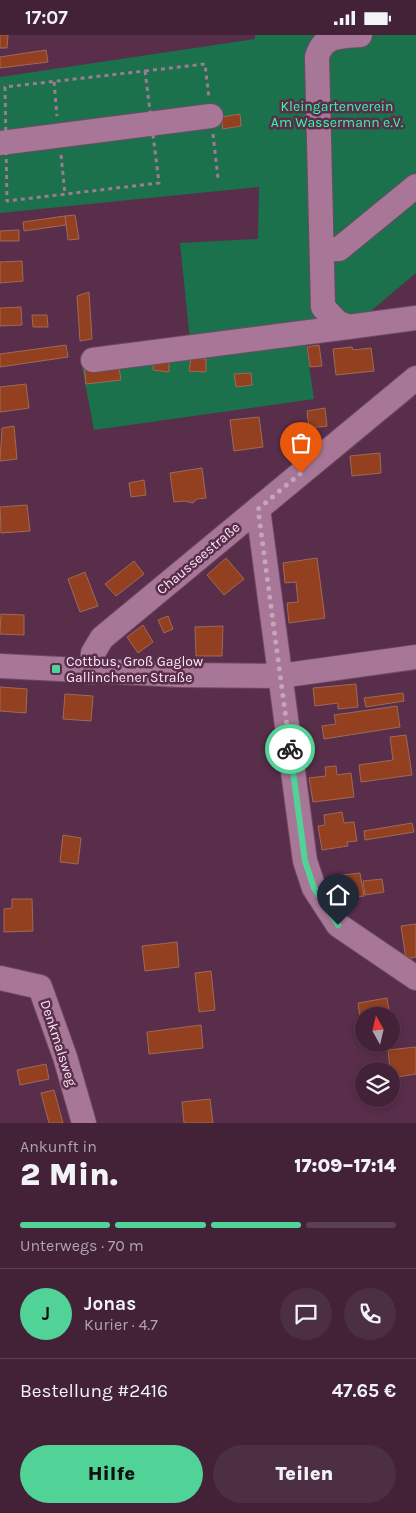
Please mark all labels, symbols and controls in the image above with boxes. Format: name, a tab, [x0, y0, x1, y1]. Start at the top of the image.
text: 17:07	[25, 7, 68, 29]
park label: Kleingartenverein Am Wassermann e.V.	[271, 98, 404, 131]
pin	[280, 422, 322, 473]
icon: bag	[287, 429, 315, 457]
street label: Chausseestraße	[153, 519, 243, 598]
place label: Cottbus, Groß Gaglow Gallinchener Straße	[66, 653, 203, 686]
marker: Cottbus, Groß Gaglow Gallinchener Straße	[50, 663, 62, 675]
courier	[265, 724, 315, 774]
icon: bike	[276, 735, 304, 763]
pin	[317, 874, 359, 925]
icon: home	[324, 881, 352, 909]
street label: Denkmalsweg	[37, 998, 81, 1089]
north arrow	[355, 1007, 400, 1053]
map controls	[355, 1007, 400, 1107]
button: layers	[355, 1062, 400, 1107]
text: Ankunft in	[20, 1137, 97, 1156]
text: 17:09–17:14	[294, 1155, 396, 1177]
text: 2 Min.	[20, 1156, 118, 1193]
text: Unterwegs · 70 m	[20, 1236, 144, 1255]
button: chat	[280, 1288, 332, 1340]
button: phone	[344, 1288, 396, 1340]
text: Jonas	[84, 1293, 136, 1315]
text: J	[42, 1303, 50, 1325]
text: Kurier · 4.7	[84, 1315, 158, 1334]
text: Bestellung #2416	[20, 1380, 168, 1402]
text: 47.65 €	[332, 1380, 396, 1402]
button: Hilfe	[20, 1445, 203, 1503]
button: Teilen	[213, 1445, 396, 1503]

